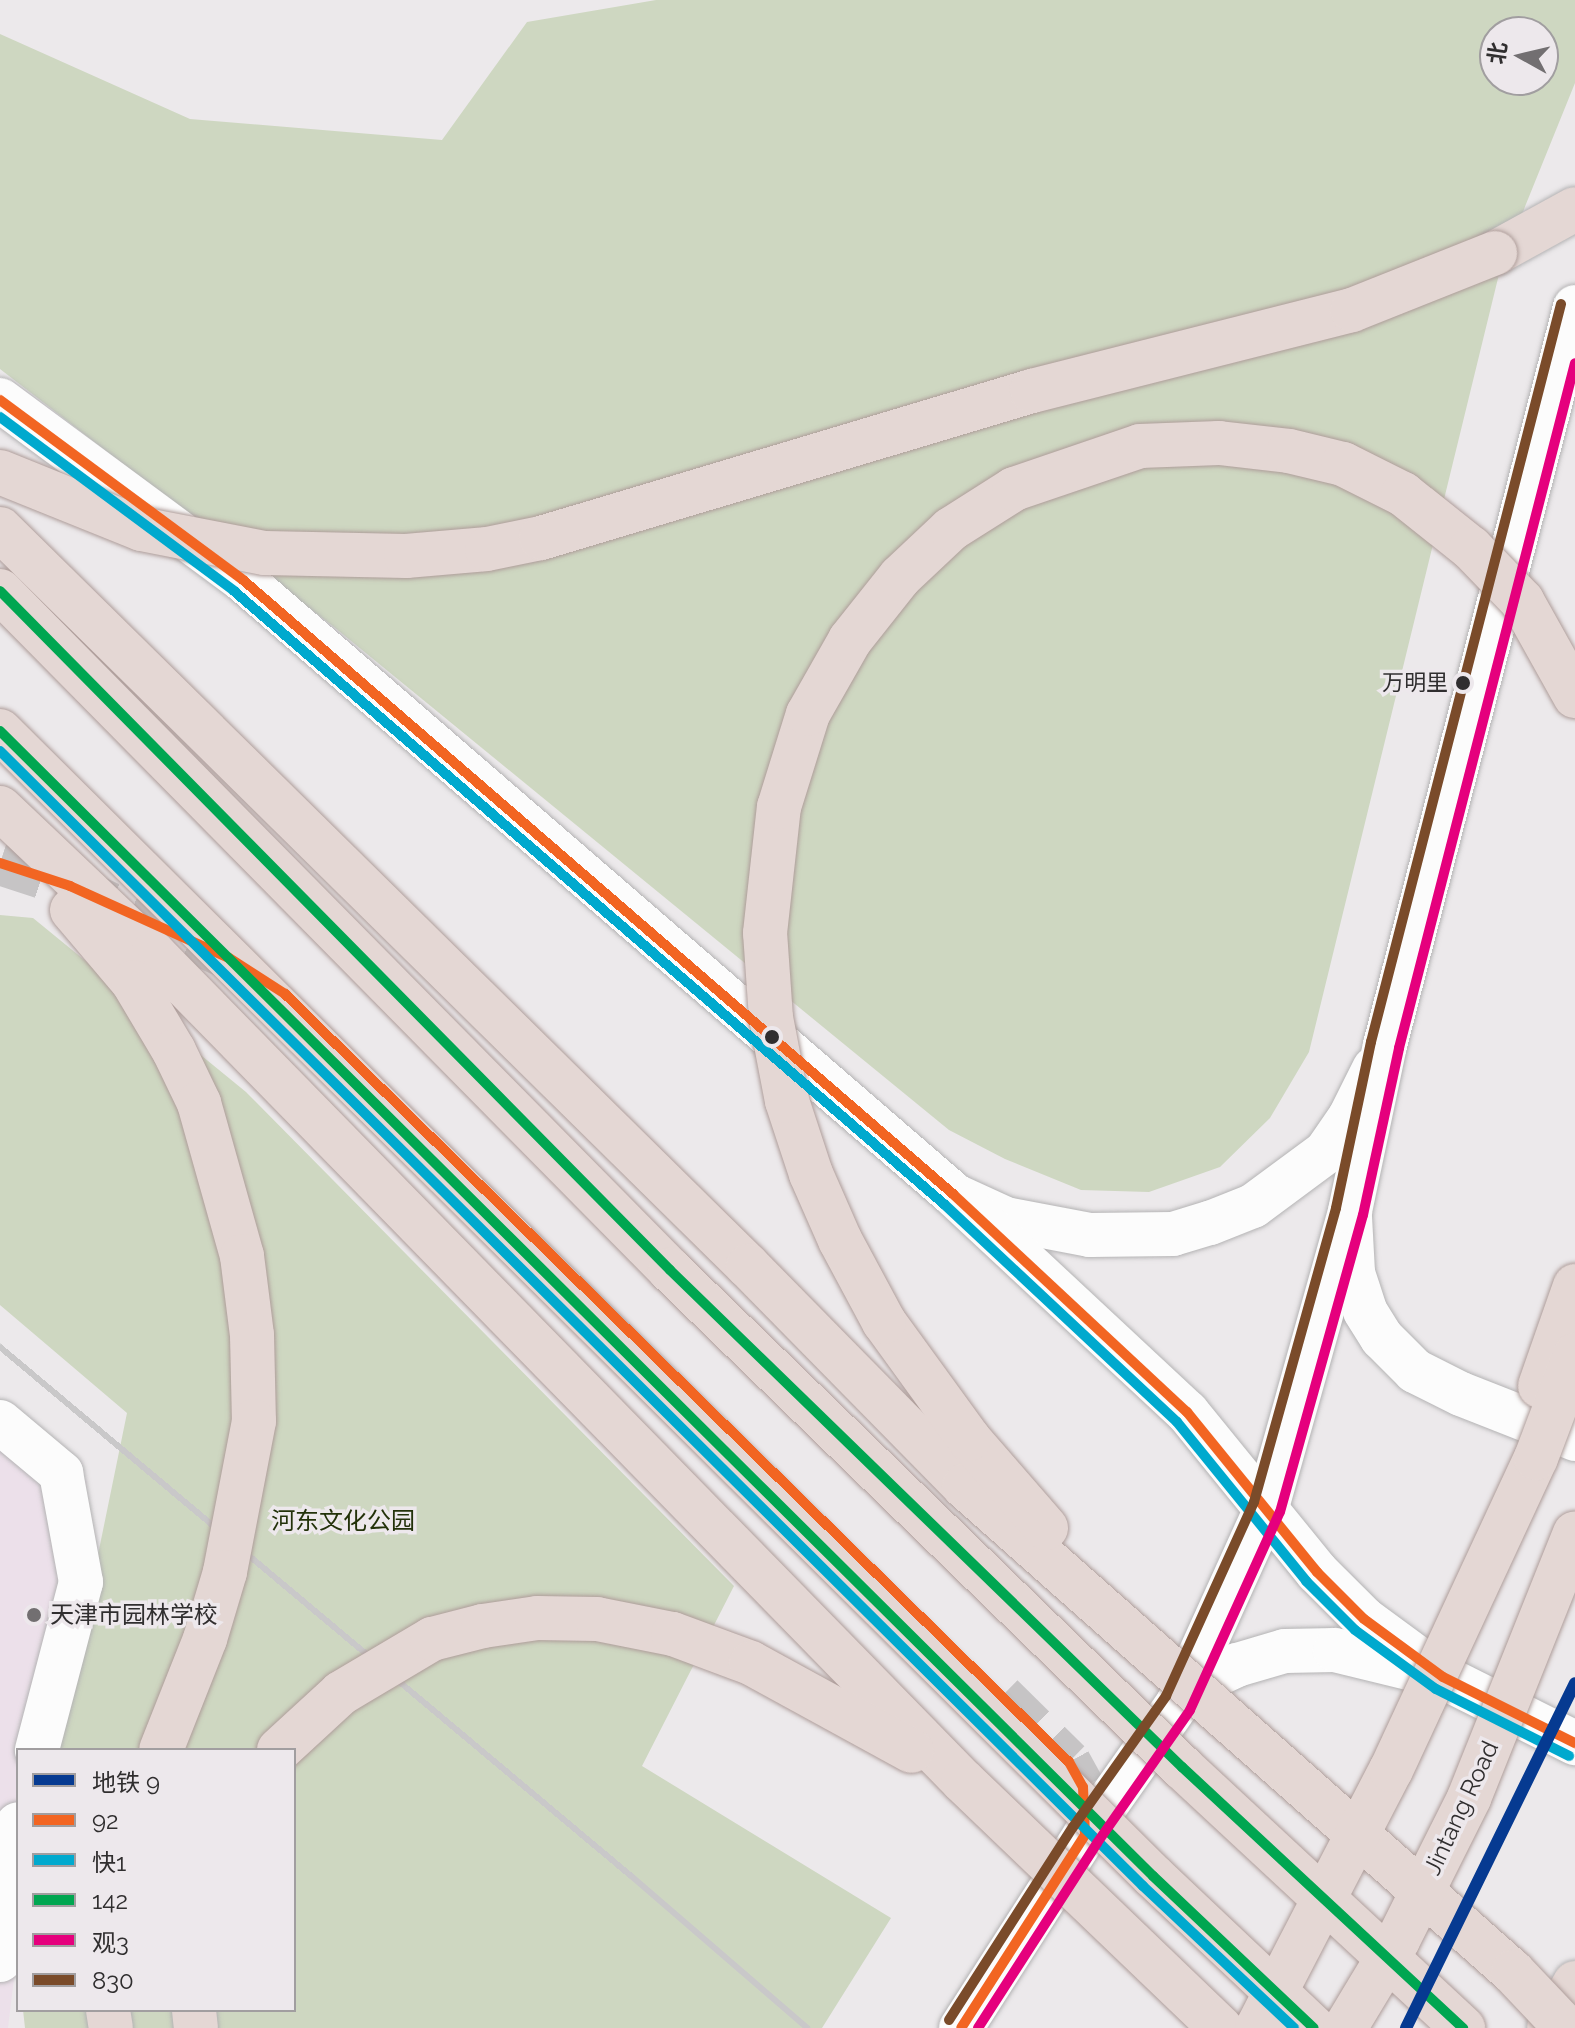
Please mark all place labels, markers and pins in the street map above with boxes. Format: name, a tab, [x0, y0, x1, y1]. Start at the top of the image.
place label: 万明里	[1382, 670, 1448, 696]
marker: 万明里	[1455, 675, 1471, 691]
unlabelled marker	[764, 1029, 780, 1045]
place label: 天津市园林学校	[50, 1601, 218, 1629]
marker: 天津市园林学校	[25, 1606, 43, 1624]

